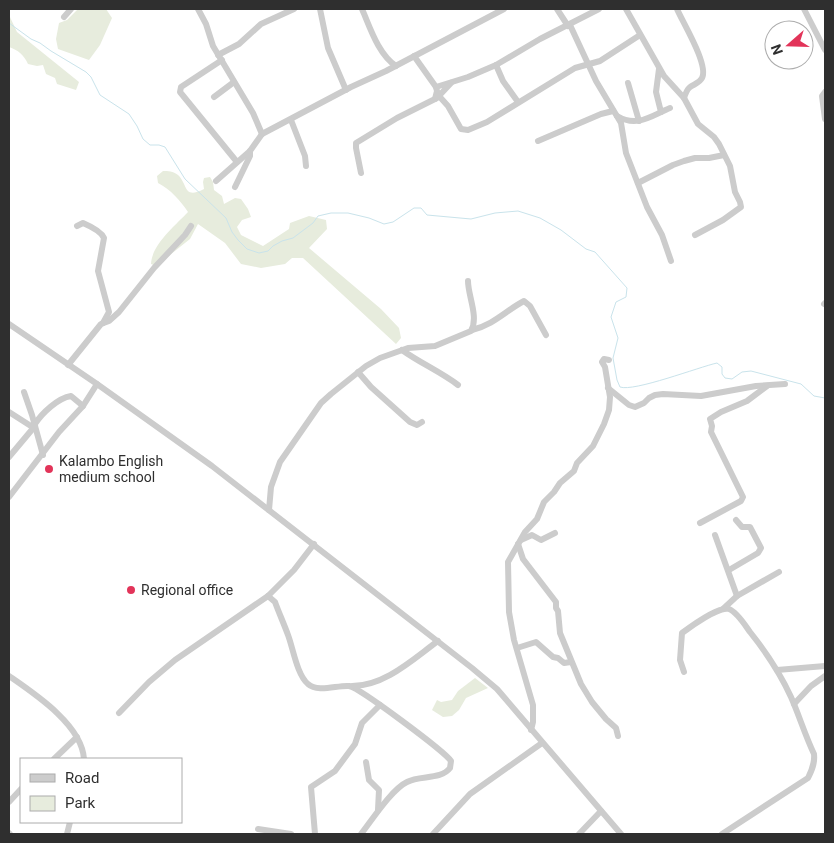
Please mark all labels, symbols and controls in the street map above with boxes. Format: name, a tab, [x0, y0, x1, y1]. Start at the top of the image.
north arrow	[764, 20, 814, 70]
text: N	[768, 42, 786, 57]
place label: Kalambo English medium school	[59, 453, 163, 485]
marker: Kalambo English medium school	[43, 463, 55, 475]
place label: Regional office	[141, 582, 233, 598]
marker: Regional office	[125, 584, 137, 596]
legend	[20, 758, 182, 823]
text: Road	[65, 769, 99, 787]
text: Park	[65, 794, 96, 812]

